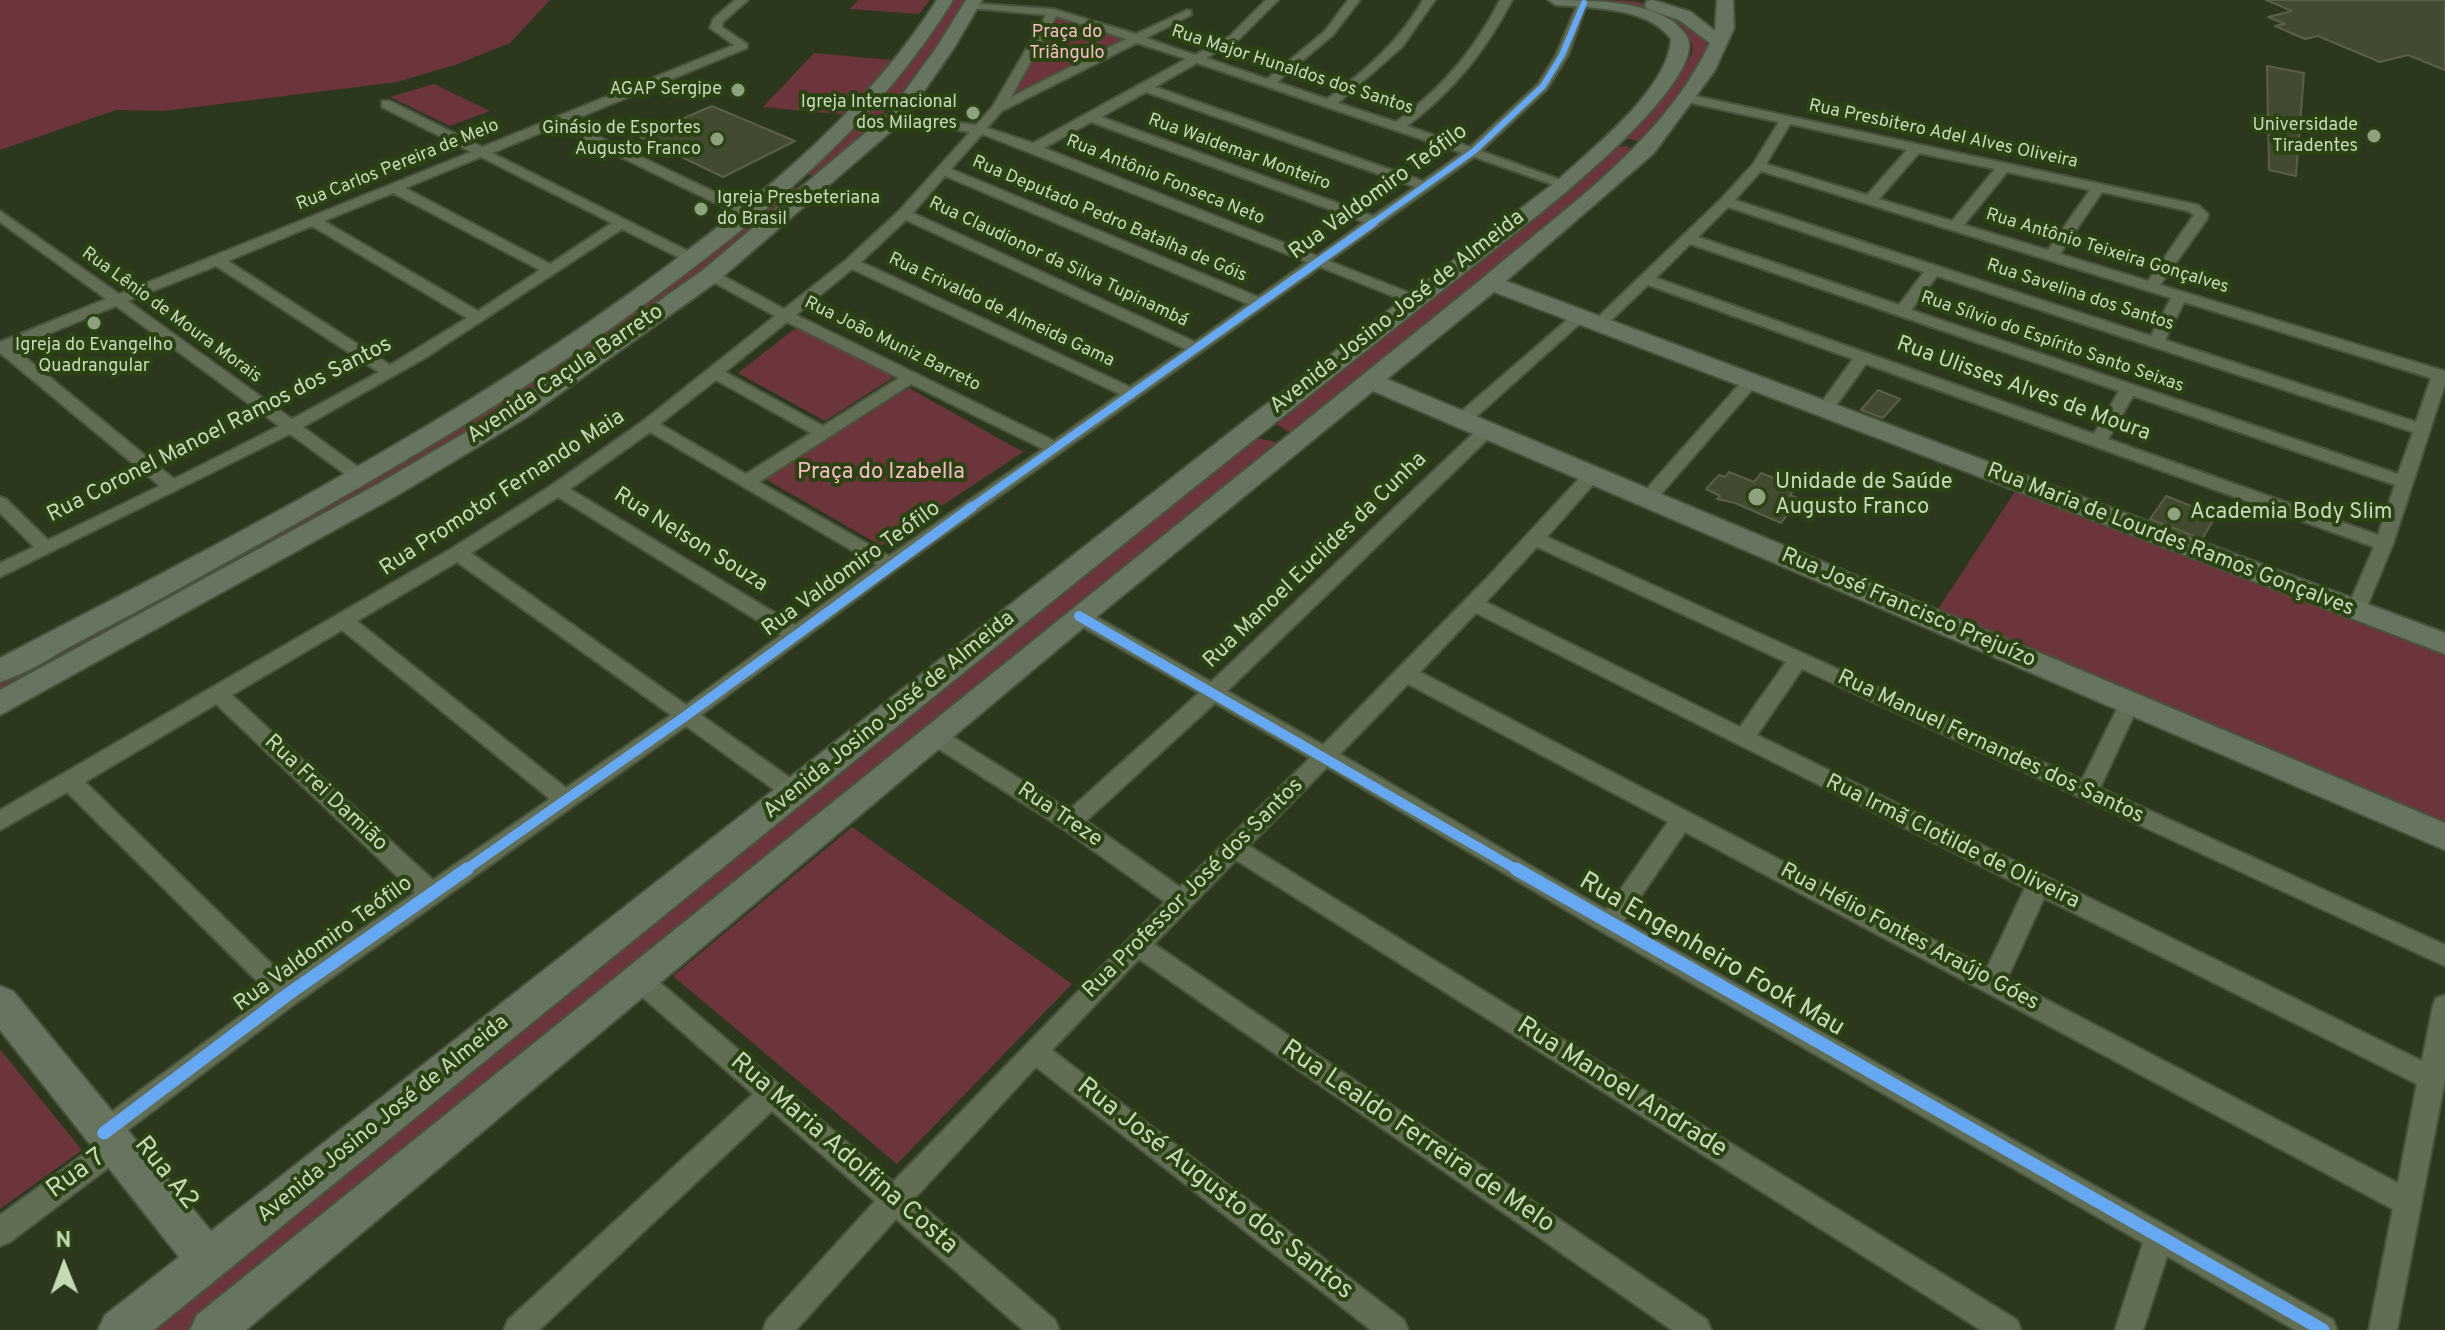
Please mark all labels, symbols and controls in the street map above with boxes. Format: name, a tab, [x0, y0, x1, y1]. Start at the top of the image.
park label: Praça do Triângulo	[1029, 22, 1105, 64]
street label: Rua Major Hunaldos dos Santos	[1168, 22, 1416, 120]
place label: AGAP Sergipe	[609, 79, 722, 101]
marker: AGAP Sergipe	[729, 81, 747, 99]
place label: Igreja Internacional dos Milagres	[801, 92, 957, 134]
street label: Rua Presbitero Adel Alves Oliveira	[1807, 96, 2079, 174]
marker: Igreja Internacional dos Milagres	[964, 104, 982, 122]
street label: Rua Waldemar Monteiro	[1145, 110, 1333, 196]
street label: Rua Carlos Pereira de Melo	[294, 115, 502, 217]
place label: Universidade Tiradentes	[2252, 115, 2358, 158]
place label: Ginásio de Esportes Augusto Franco	[542, 118, 701, 160]
street label: Rua Valdomiro Teófilo	[1285, 119, 1473, 267]
marker: Universidade Tiradentes	[2365, 127, 2383, 145]
marker: Ginásio de Esportes Augusto Franco	[708, 130, 726, 148]
street label: Rua Antônio Fonseca Neto	[1063, 131, 1267, 231]
street label: Rua Deputado Pedro Batalha de Góis	[968, 152, 1250, 288]
place label: Igreja Presbeteriana do Brasil	[717, 188, 880, 230]
street label: Rua Claudionor da Silva Tupinambá	[925, 193, 1191, 333]
marker: Igreja Presbeteriana do Brasil	[692, 200, 710, 218]
street label: Avenida Josino José de Almeida	[1265, 205, 1531, 421]
street label: Rua Antônio Teixeira Gonçalves	[1983, 205, 2231, 299]
street label: Rua Lênio de Moura Morais	[77, 243, 265, 389]
street label: Rua Erivaldo de Almeida Gama	[885, 249, 1117, 373]
street label: Rua Savelina dos Santos	[1984, 255, 2176, 337]
street label: Rua Sílvio do Espírito Santo Seixas	[1918, 288, 2186, 398]
street label: Rua João Muniz Barreto	[800, 293, 984, 397]
street label: Avenida Caçula Barreto	[463, 300, 669, 450]
marker: Igreja do Evangelho Quadrangular	[85, 314, 103, 332]
street label: Rua Coronel Manoel Ramos dos Santos	[43, 332, 397, 530]
street label: Rua Ulisses Alves de Moura	[1892, 332, 2154, 448]
place label: Igreja do Evangelho Quadrangular	[15, 335, 173, 378]
street label: Rua Promotor Fernando Maia	[376, 405, 630, 583]
street label: Rua Manoel Euclides da Cunha	[1199, 447, 1433, 675]
street label: Rua Maria de Lourdes Ramos Gonçalves	[1983, 459, 2357, 623]
park label: Praça do Izabella	[797, 461, 965, 487]
place label: Unidade de Saúde Augusto Franco	[1775, 471, 1952, 522]
street label: Rua Nelson Souza	[608, 483, 772, 599]
marker: Unidade de Saúde Augusto Franco	[1746, 486, 1768, 508]
street label: Rua Valdomiro Teófilo	[758, 496, 946, 644]
place label: Academia Body Slim	[2190, 501, 2392, 527]
marker: Academia Body Slim	[2165, 505, 2183, 523]
street label: Rua José Francisco Prejuízo	[1777, 543, 2039, 675]
street label: Avenida Josino José de Almeida	[759, 606, 1021, 826]
street label: Rua Manuel Fernandes dos Santos	[1833, 665, 2147, 831]
street label: Rua Frei Damião	[258, 730, 392, 858]
street label: Rua Irmã Clotilde de Oliveira	[1821, 770, 2083, 916]
street label: Rua Professor José dos Santos	[1078, 773, 1310, 1005]
street label: Rua Treze	[1011, 778, 1107, 854]
street label: Rua Hélio Fontes Araújo Góes	[1775, 858, 2043, 1018]
street label: Rua Engenheiro Fook Mau	[1573, 867, 1849, 1045]
street label: Rua Valdomiro Teófilo	[230, 871, 418, 1019]
street label: Avenida Josino José de Almeida	[253, 1010, 515, 1230]
street label: Rua Manoel Andrade	[1510, 1012, 1732, 1166]
street label: Rua Lealdo Ferreira de Melo	[1274, 1035, 1560, 1241]
street label: Rua Maria Adolfina Costa	[723, 1048, 963, 1262]
street label: Rua José Augusto dos Santos	[1069, 1072, 1359, 1308]
street label: Rua A2	[126, 1131, 204, 1217]
street label: Rua 7	[42, 1143, 112, 1207]
north arrow	[24, 1226, 104, 1306]
text: N	[55, 1228, 72, 1255]

